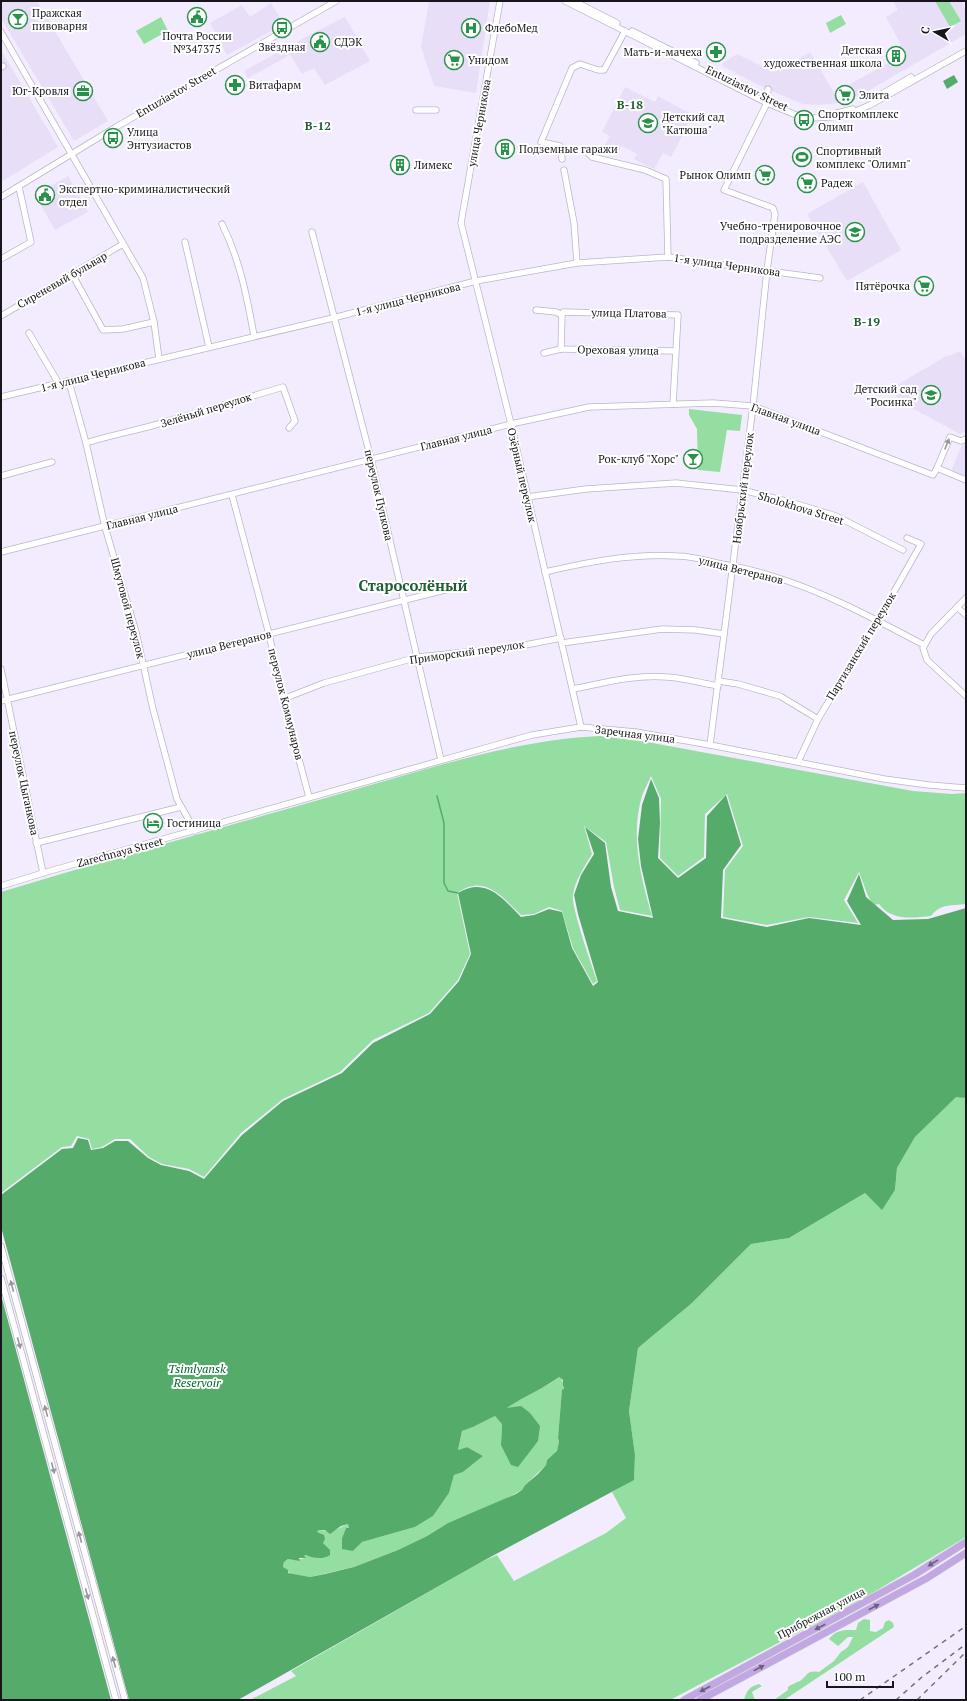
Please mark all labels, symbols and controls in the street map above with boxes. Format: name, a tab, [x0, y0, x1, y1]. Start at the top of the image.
place label: Пражская пивоварня	[32, 6, 88, 33]
public building icon: Почта России №347375	[186, 6, 208, 28]
bar icon: Пражская пивоварня	[7, 8, 29, 30]
north arrow	[915, 12, 955, 52]
bus stop icon: Звёздная	[271, 17, 293, 39]
hospital icon: ФлебоМед	[460, 17, 482, 39]
place label: ФлебоМед	[485, 21, 538, 35]
text: С	[918, 26, 933, 35]
place label: Почта России №347375	[162, 29, 232, 56]
public building icon: СДЭК	[309, 31, 331, 53]
place label: СДЭК	[334, 35, 363, 49]
place label: Звёздная	[258, 40, 306, 54]
pharmacy icon: Мать-и-мачеха	[705, 41, 727, 63]
place label: Детская художественная школа	[764, 43, 882, 70]
place label: Мать-и-мачеха	[623, 45, 702, 59]
building icon: Детская художественная школа	[885, 45, 907, 67]
supermarket icon: Унидом	[443, 49, 465, 71]
place label: Унидом	[468, 53, 508, 67]
street label: Entuziastov Street	[704, 62, 790, 114]
street label: Entuziastov Street	[134, 63, 218, 121]
pharmacy icon: Витафарм	[224, 74, 246, 96]
place label: Витафарм	[249, 78, 301, 92]
street label: улица Черникова	[464, 78, 494, 169]
office icon: Юг-Кровля	[72, 80, 94, 102]
place label: Юг-Кровля	[12, 84, 69, 98]
supermarket icon: Элита	[834, 84, 856, 106]
place label: Элита	[859, 88, 890, 102]
district label: В-18	[617, 97, 643, 112]
place label: Спорткомплекс Олимп	[818, 107, 899, 134]
bus stop icon: Спорткомплекс Олимп	[793, 109, 815, 131]
place label: Детский сад "Катюша"	[662, 110, 725, 137]
school or university icon: Детский сад "Катюша"	[637, 112, 659, 134]
district label: В-12	[305, 118, 331, 133]
place label: Улица Энтузиастов	[127, 125, 192, 152]
bus stop icon: Улица Энтузиастов	[102, 127, 124, 149]
building icon: Подземные гаражи	[494, 138, 516, 160]
place label: Подземные гаражи	[519, 142, 618, 156]
place label: Спортивный комплекс "Олимп"	[816, 144, 911, 171]
sports icon: Спортивный комплекс "Олимп"	[791, 146, 813, 168]
building icon: Лимекс	[389, 154, 411, 176]
place label: Лимекс	[413, 158, 453, 172]
supermarket icon: Рынок Олимп	[754, 164, 776, 186]
place label: Рынок Олимп	[680, 168, 751, 182]
supermarket icon: Радеж	[796, 172, 818, 194]
place label: Радеж	[821, 176, 853, 190]
place label: Экспертно-криминалистический отдел	[59, 182, 230, 209]
public building icon: Экспертно-криминалистический отдел	[34, 184, 56, 206]
place label: Учебно-тренировочное подразделение АЭС	[720, 219, 841, 246]
school or university icon: Учебно-тренировочное подразделение АЭС	[844, 221, 866, 243]
street label: Сиреневый бульвар	[15, 249, 109, 311]
street label: 1-я улица Черникова	[673, 251, 782, 279]
supermarket icon: Пятёрочка	[913, 275, 935, 297]
street label: 1-я улица Черникова	[354, 279, 462, 319]
place label: Пятёрочка	[856, 279, 910, 293]
street label: улица Платова	[590, 305, 667, 321]
district label: В-19	[854, 314, 880, 329]
street label: Ореховая улица	[577, 342, 659, 358]
street label: 1-я улица Черникова	[39, 355, 147, 395]
place label: Детский сад "Росинка"	[854, 382, 917, 409]
school or university icon: Детский сад "Росинка"	[920, 384, 942, 406]
street label: Зелёный переулок	[159, 389, 253, 430]
street label: Главная улица	[749, 400, 823, 438]
street label: Главная улица	[419, 422, 494, 454]
street label: Озёрный переулок	[504, 426, 540, 524]
street label: Ноябрьский переулок	[729, 432, 757, 544]
one-way arrow	[944, 438, 950, 450]
street label: переулок Пупкова	[362, 448, 396, 542]
bar icon: Рок-клуб "Хорс"	[682, 448, 704, 470]
place label: Рок-клуб "Хорс"	[598, 452, 679, 466]
street label: Sholokhova Street	[756, 488, 846, 528]
street label: Главная улица	[105, 501, 180, 533]
street label: улица Ветеранов	[696, 552, 785, 587]
street label: Шмутовой переулок	[108, 556, 148, 660]
district label: Староcолёный	[358, 575, 468, 595]
street label: Партизанский переулок	[823, 589, 899, 703]
street label: улица Ветеранов	[184, 627, 273, 662]
street label: Приморский переулок	[409, 637, 525, 667]
street label: переулок Коммунаров	[265, 647, 307, 762]
street label: Заречная улица	[594, 722, 676, 746]
street label: переулок Цыганкова	[6, 730, 42, 837]
hotel icon: Гостиница	[142, 812, 164, 834]
place label: Гостиница	[167, 816, 221, 830]
street label: Zarechnaya Street	[75, 834, 165, 870]
one-way arrow	[9, 1280, 15, 1292]
one-way arrow	[16, 1337, 22, 1349]
water label: Tsimlyansk Reservoir	[168, 1361, 226, 1390]
one-way arrow	[43, 1405, 49, 1417]
one-way arrow	[50, 1463, 56, 1475]
one-way arrow	[77, 1531, 83, 1543]
one-way arrow	[927, 1560, 939, 1567]
street label: Прибрежная улица	[775, 1584, 868, 1642]
one-way arrow	[84, 1588, 90, 1600]
one-way arrow	[868, 1603, 879, 1610]
one-way arrow	[814, 1623, 825, 1630]
one-way arrow	[111, 1656, 117, 1669]
scale bar	[827, 1663, 893, 1689]
one-way arrow	[753, 1665, 765, 1671]
text: 100 m	[833, 1669, 866, 1684]
one-way arrow	[699, 1685, 711, 1692]

